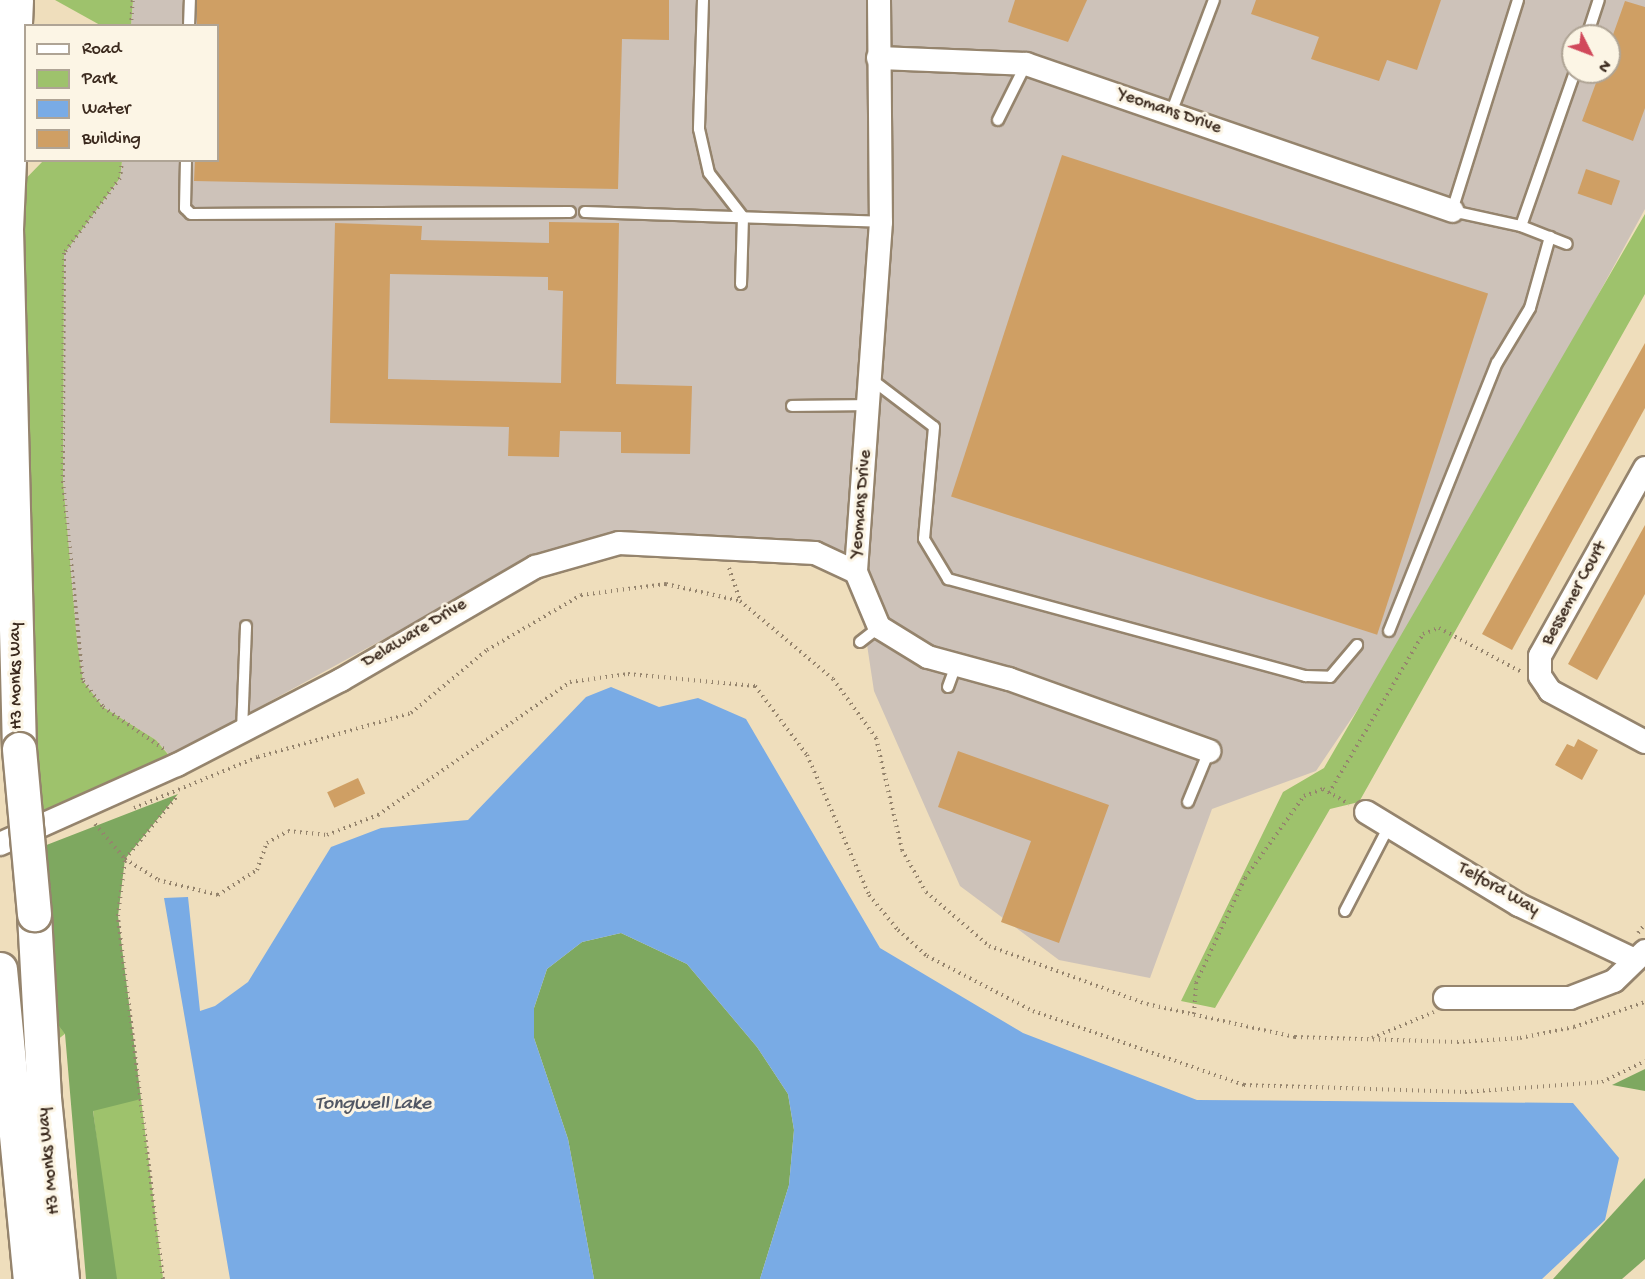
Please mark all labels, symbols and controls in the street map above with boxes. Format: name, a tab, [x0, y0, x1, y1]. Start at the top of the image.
legend	[24, 24, 219, 162]
north arrow	[1561, 24, 1621, 84]
text: Road	[82, 39, 121, 60]
text: N	[1593, 55, 1614, 75]
text: Park	[82, 69, 116, 90]
street label: Yeomans Drive	[1114, 84, 1224, 140]
text: Water	[82, 99, 130, 120]
text: Building	[82, 129, 141, 150]
street label: Yeomans Drive	[847, 449, 877, 559]
street label: Bessemer Court	[1538, 538, 1612, 650]
street label: Delaware Drive	[359, 594, 471, 674]
street label: H3 Monks Way	[5, 622, 29, 730]
street label: Telford Way	[1453, 858, 1543, 922]
water label: Tongwell Lake	[315, 1092, 431, 1116]
street label: H3 Monks Way	[34, 1106, 66, 1216]

